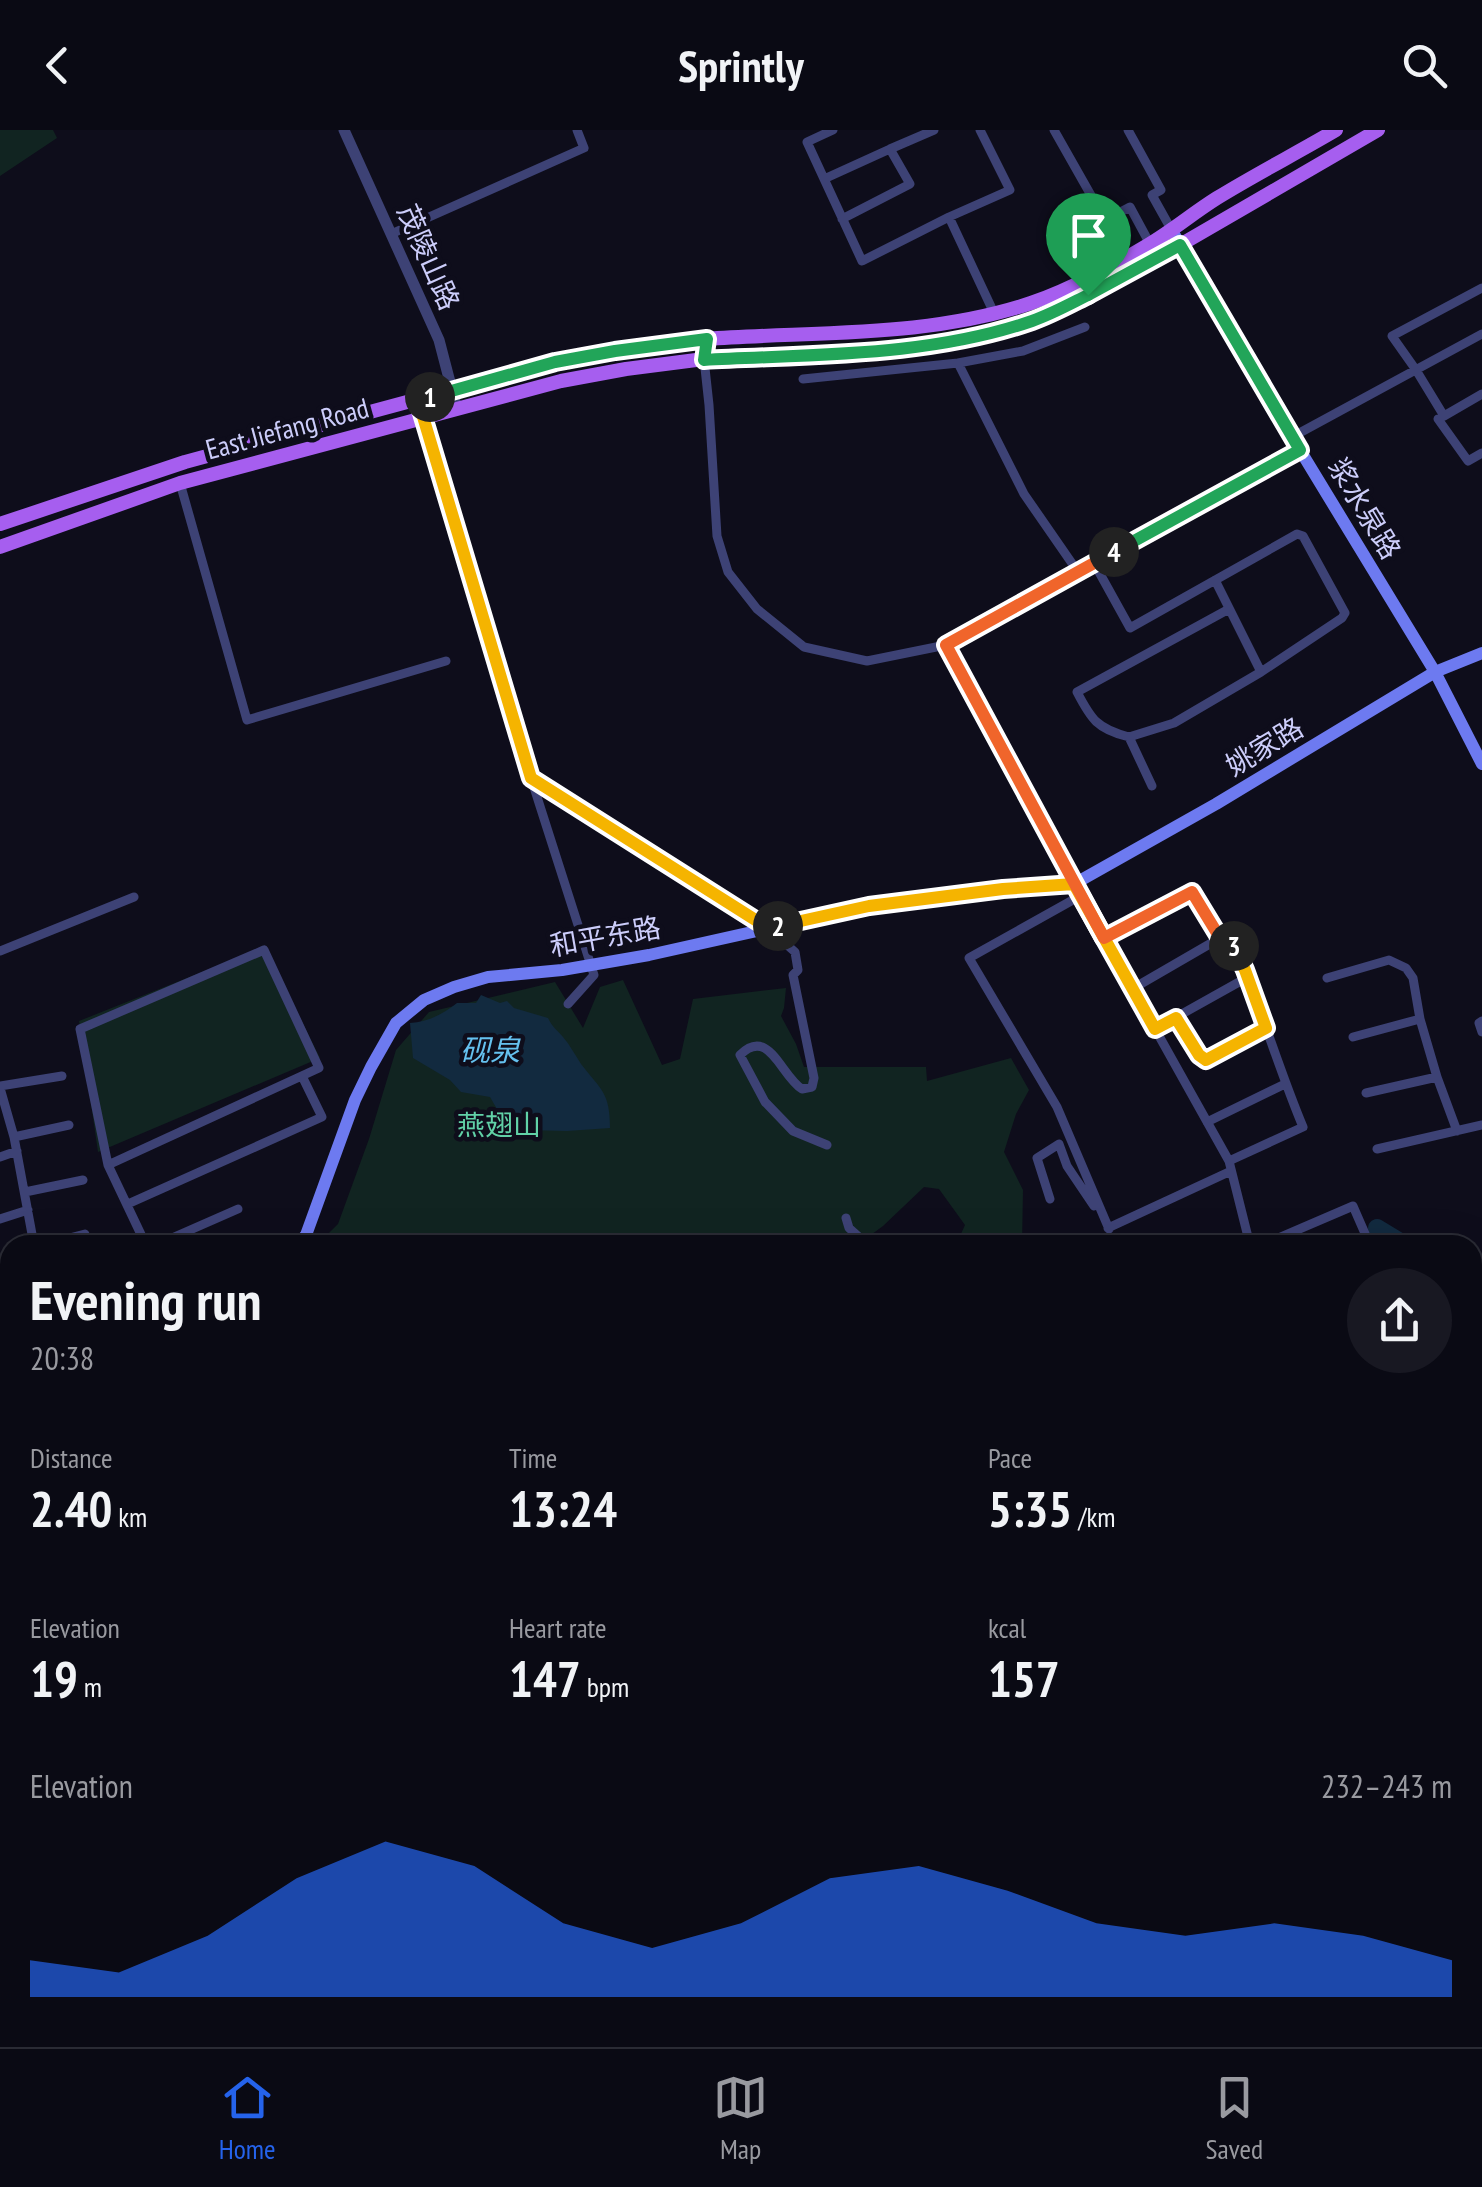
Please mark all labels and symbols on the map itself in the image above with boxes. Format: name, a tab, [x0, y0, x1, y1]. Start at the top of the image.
pin	[1046, 193, 1131, 296]
street label: 茂陵山路	[389, 198, 469, 316]
pin: 1	[405, 372, 455, 422]
street label: East Jiefang Road	[201, 388, 373, 468]
street label: 浆水泉路	[1320, 450, 1410, 566]
pin: 4	[1089, 527, 1139, 577]
street label: 姚家路	[1218, 709, 1310, 783]
pin: 2	[753, 901, 803, 951]
street label: 和平东路	[547, 908, 663, 964]
pin: 3	[1209, 921, 1259, 971]
water label: 砚泉	[460, 1030, 521, 1069]
park label: 燕翅山	[457, 1106, 541, 1143]

